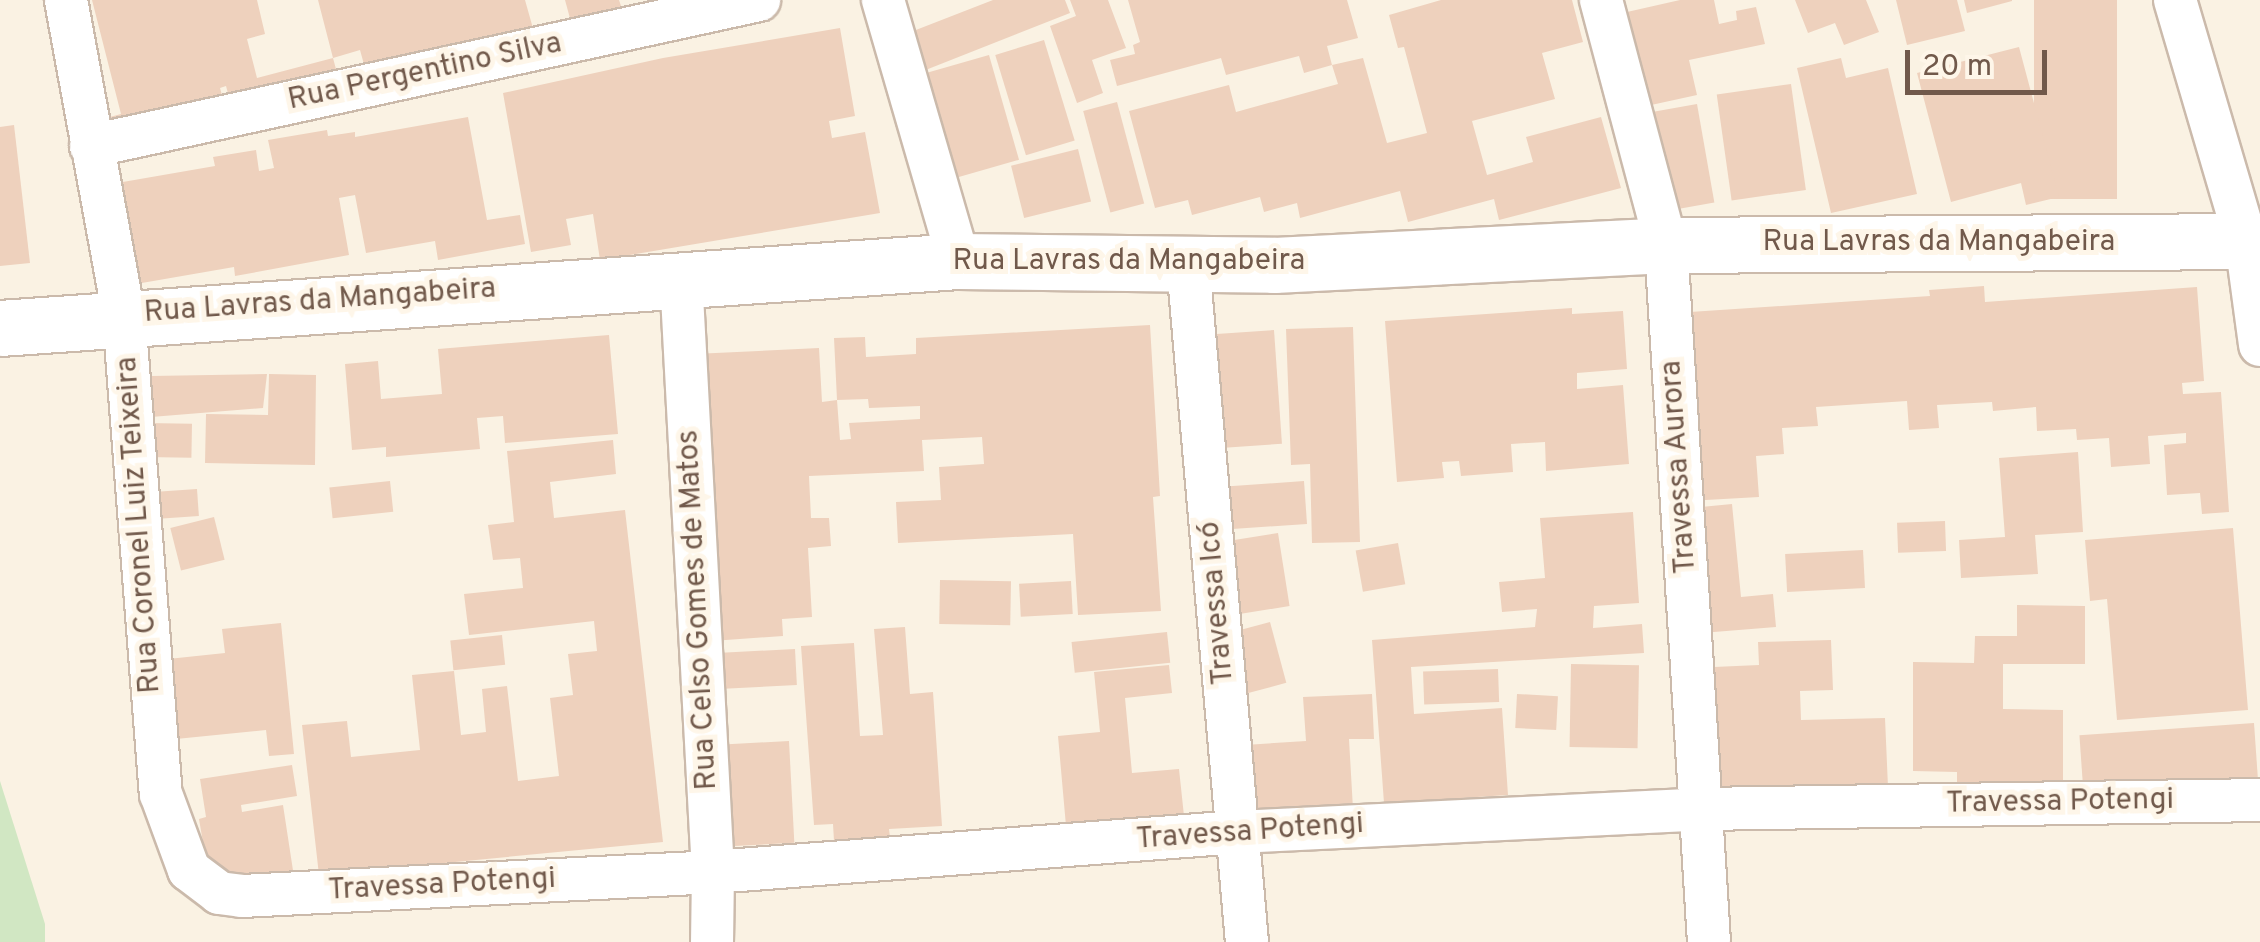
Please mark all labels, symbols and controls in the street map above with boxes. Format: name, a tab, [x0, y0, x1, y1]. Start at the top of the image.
street label: Rua Pergentino Silva	[285, 26, 565, 120]
scale bar	[1910, 30, 2052, 92]
text: 20 m	[1922, 49, 1992, 86]
street label: Rua Lavras da Mangabeira	[1763, 225, 2115, 261]
street label: Rua Lavras da Mangabeira	[953, 244, 1305, 280]
street label: Rua Lavras da Mangabeira	[143, 272, 497, 332]
street label: Rua Coronel Luiz Teixeira	[110, 355, 170, 695]
street label: Travessa Aurora	[1655, 358, 1705, 576]
street label: Rua Celso Gomes de Matos	[672, 429, 726, 791]
street label: Travessa Icó	[1193, 520, 1243, 686]
street label: Travessa Potengi	[1946, 783, 2174, 823]
street label: Travessa Potengi	[1135, 807, 1365, 859]
street label: Travessa Potengi	[327, 862, 557, 910]

